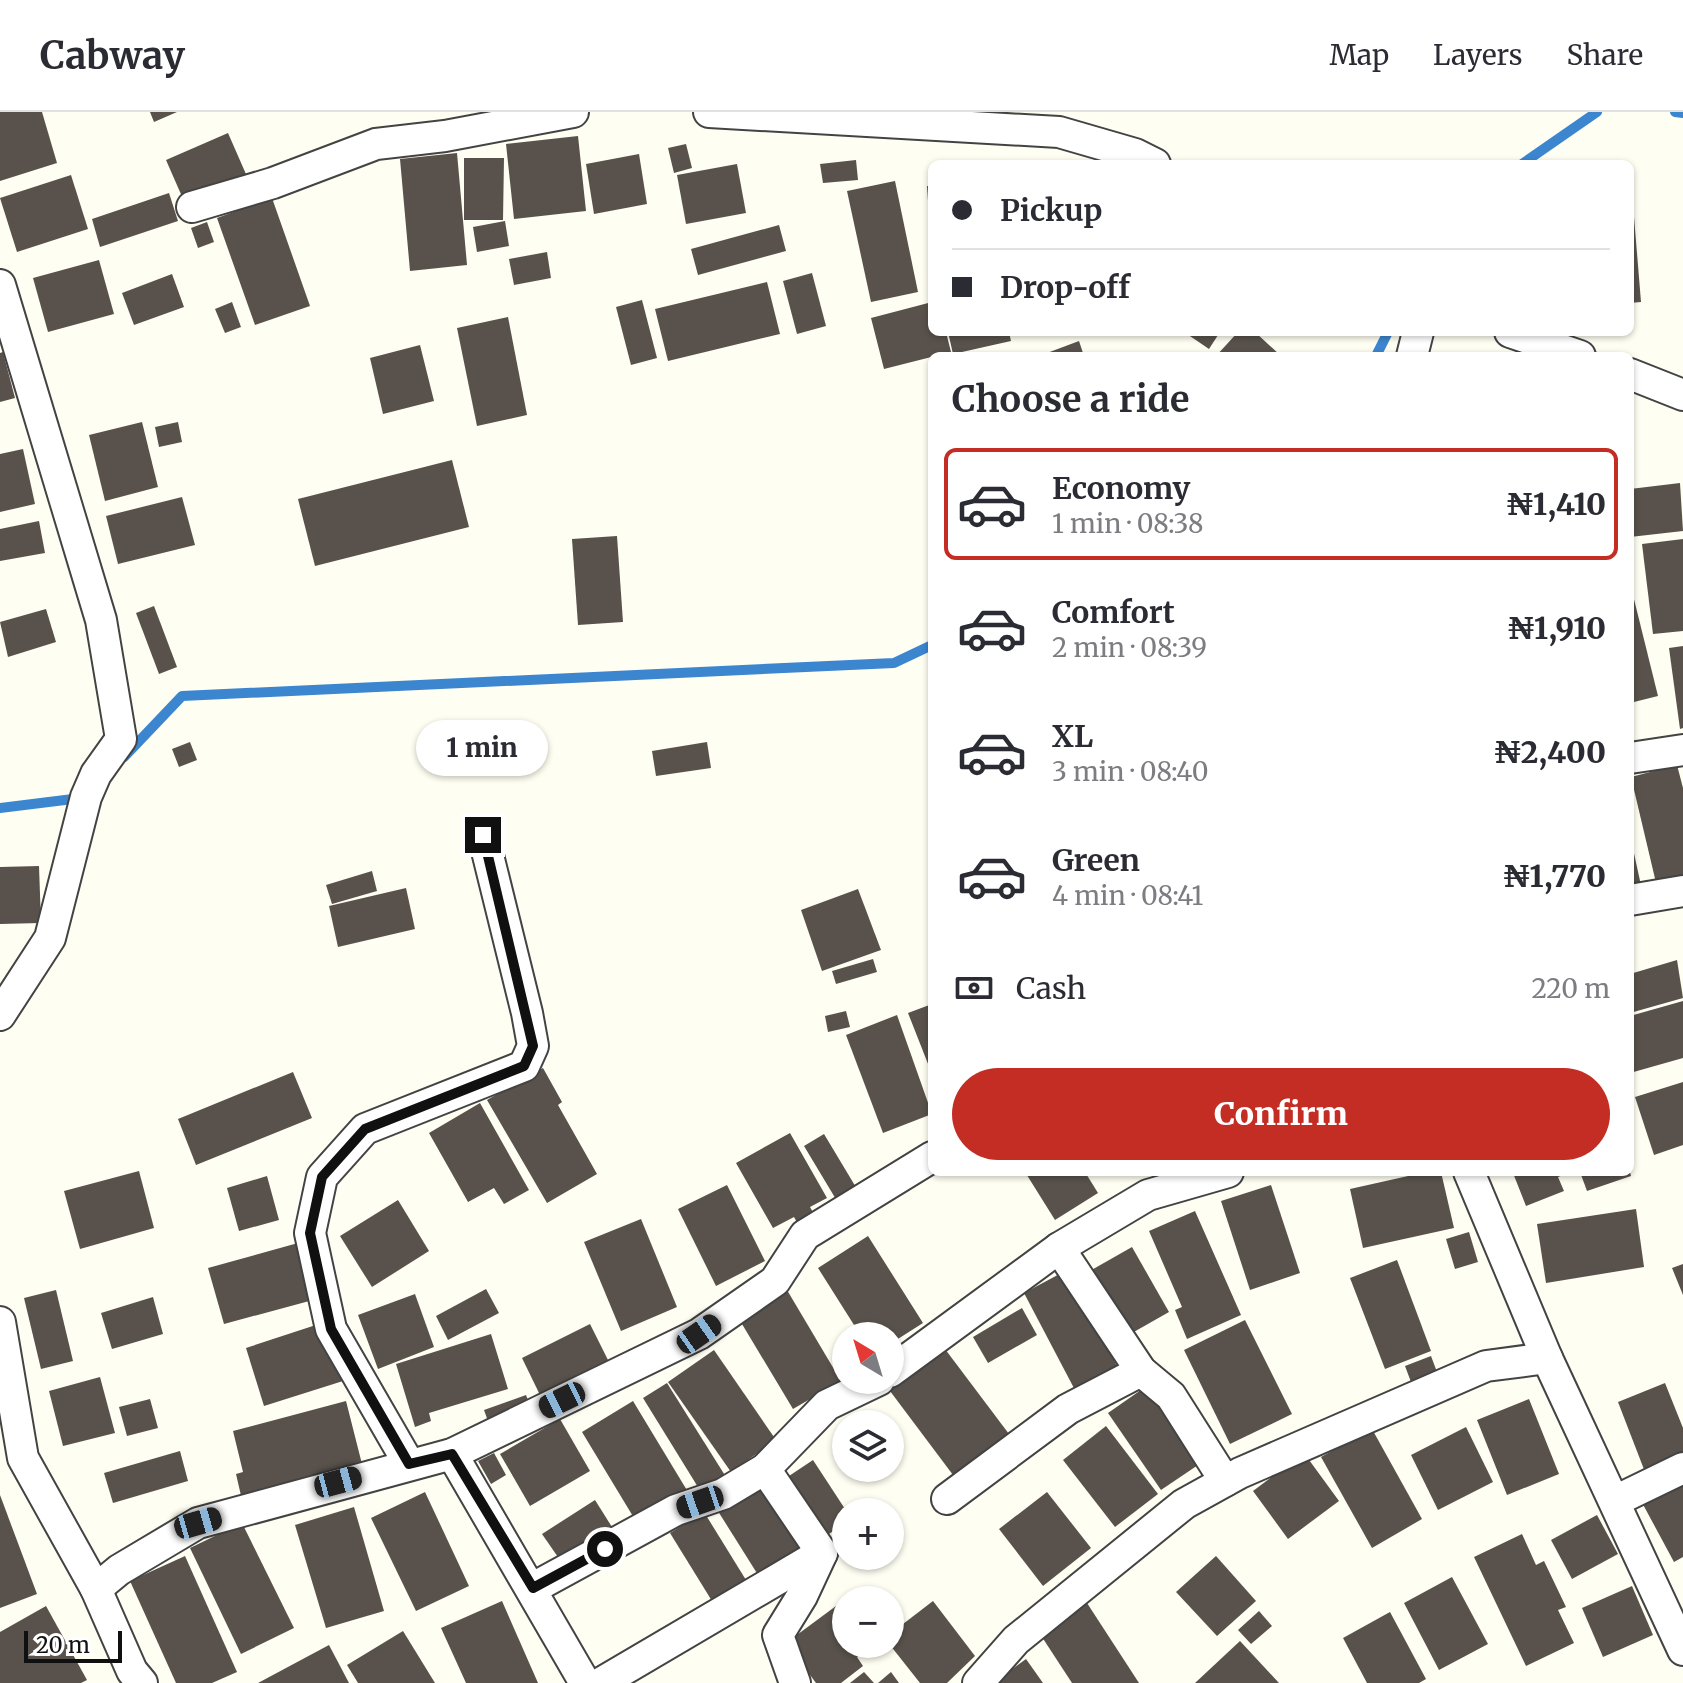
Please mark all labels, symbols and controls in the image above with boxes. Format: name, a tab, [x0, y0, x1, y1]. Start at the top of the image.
text: Cabway	[40, 32, 185, 79]
text: Map	[1329, 37, 1389, 73]
text: Layers	[1433, 37, 1522, 73]
text: Share	[1566, 37, 1643, 73]
text: Pickup	[1000, 191, 1102, 229]
text: Drop-off	[1000, 268, 1130, 306]
text: Choose a ride	[952, 377, 1189, 422]
icon: car	[956, 468, 1028, 540]
text: Economy	[1052, 469, 1190, 507]
text: ₦1,410	[1505, 485, 1606, 523]
text: 1 min · 08:38	[1052, 507, 1204, 540]
icon: car	[956, 592, 1028, 664]
text: Comfort	[1052, 593, 1175, 631]
text: ₦1,910	[1506, 609, 1606, 647]
text: 2 min · 08:39	[1052, 631, 1207, 664]
icon: car	[956, 716, 1028, 788]
text: XL	[1052, 717, 1093, 755]
callout: 1 min	[417, 719, 549, 775]
text: 1 min	[446, 731, 518, 764]
text: ₦2,400	[1493, 733, 1606, 771]
text: 3 min · 08:40	[1052, 755, 1209, 788]
route end	[465, 817, 501, 853]
icon: car	[956, 840, 1028, 912]
text: Green	[1052, 841, 1140, 879]
text: ₦1,770	[1502, 857, 1606, 895]
text: 4 min · 08:41	[1052, 879, 1203, 912]
icon: cash	[952, 966, 996, 1010]
text: Cash	[1016, 969, 1086, 1007]
text: 220 m	[1531, 972, 1610, 1005]
button: Confirm	[952, 1068, 1610, 1160]
car	[672, 1310, 726, 1358]
north arrow	[832, 1322, 904, 1394]
map controls	[832, 1322, 904, 1658]
car	[535, 1379, 589, 1421]
button: layers	[832, 1410, 904, 1482]
car	[312, 1464, 364, 1500]
car	[673, 1483, 727, 1521]
button: +	[832, 1498, 904, 1570]
car	[172, 1505, 224, 1541]
route start	[587, 1531, 623, 1567]
button: −	[832, 1586, 904, 1658]
scale bar	[24, 1627, 122, 1663]
text: 20 m	[36, 1631, 90, 1659]

